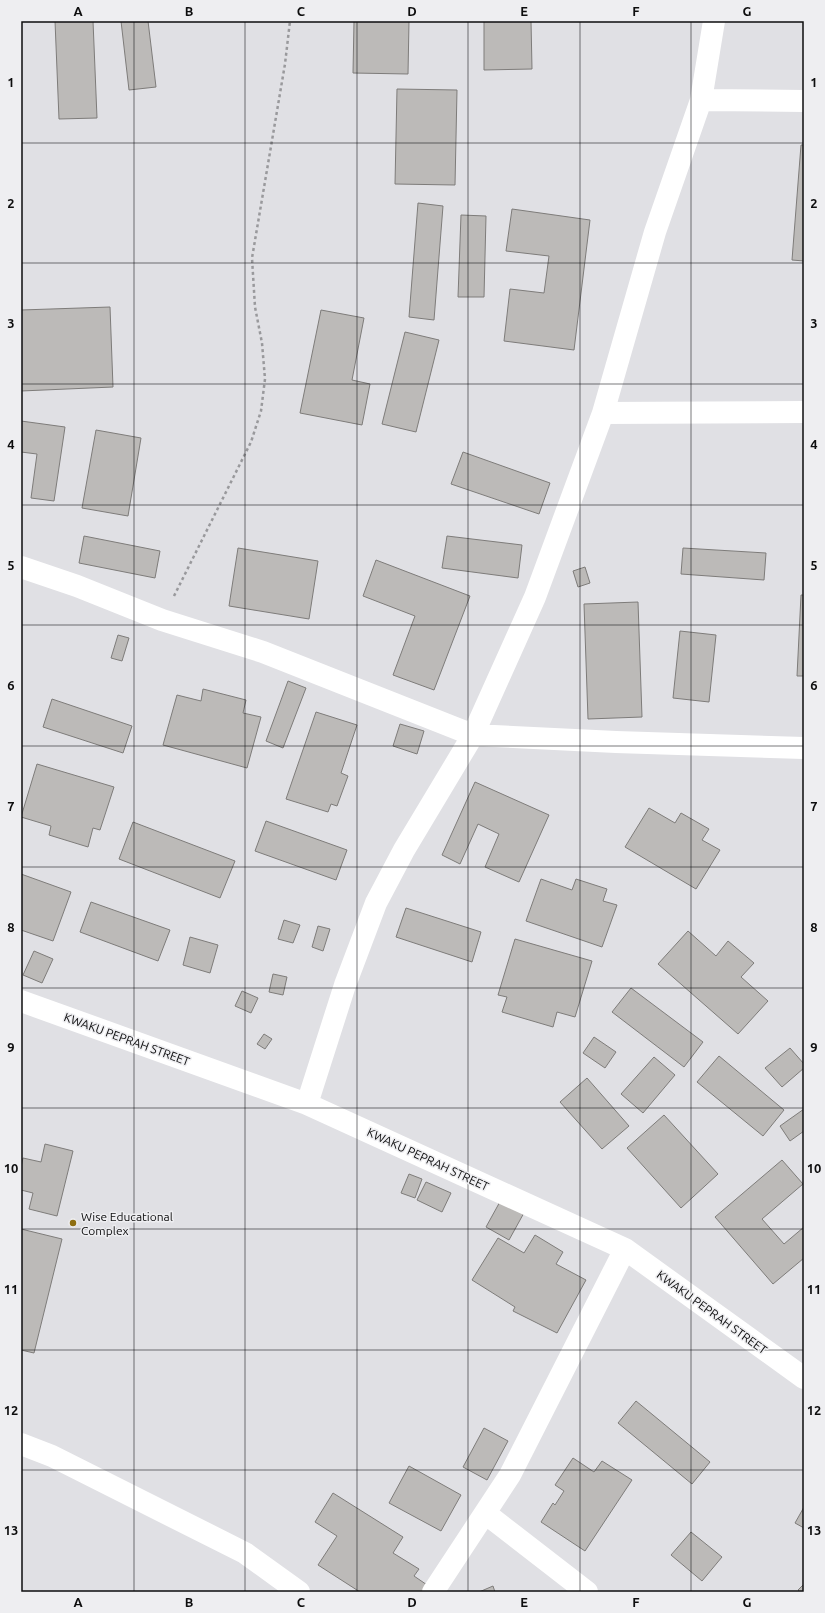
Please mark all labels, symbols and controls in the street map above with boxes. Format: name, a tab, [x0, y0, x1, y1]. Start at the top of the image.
text: A	[73, 4, 83, 18]
text: B	[185, 4, 194, 18]
text: C	[297, 4, 306, 18]
text: D	[407, 4, 417, 18]
text: E	[520, 4, 528, 18]
text: F	[632, 4, 640, 18]
text: G	[743, 4, 752, 18]
text: 1	[7, 75, 15, 89]
text: 1	[810, 75, 818, 89]
text: 2	[7, 196, 15, 210]
text: 2	[810, 196, 818, 210]
text: 3	[7, 316, 15, 330]
text: 3	[810, 316, 818, 330]
text: 4	[7, 437, 15, 451]
text: 4	[810, 437, 818, 451]
text: 5	[7, 558, 15, 572]
text: 5	[810, 558, 818, 572]
text: 6	[7, 678, 15, 692]
text: 6	[810, 678, 818, 692]
text: 7	[7, 799, 15, 813]
text: 7	[810, 799, 818, 813]
text: 8	[7, 920, 15, 934]
text: 8	[810, 920, 818, 934]
street label: KWAKU PEPRAH STREET	[62, 1010, 192, 1068]
text: 9	[7, 1040, 15, 1054]
text: 9	[810, 1040, 818, 1054]
street label: KWAKU PEPRAH STREET	[365, 1125, 491, 1193]
text: 10	[4, 1161, 18, 1175]
text: 10	[807, 1161, 821, 1175]
place label: Wise Educational Complex	[81, 1210, 173, 1237]
marker: Wise Educational Complex	[68, 1218, 78, 1228]
street label: KWAKU PEPRAH STREET	[654, 1268, 770, 1356]
text: 11	[4, 1282, 18, 1296]
text: 11	[807, 1282, 821, 1296]
text: 12	[4, 1403, 18, 1417]
text: 12	[807, 1403, 821, 1417]
text: 13	[4, 1523, 18, 1537]
text: 13	[807, 1523, 821, 1537]
text: A	[73, 1595, 83, 1609]
text: B	[185, 1595, 194, 1609]
text: C	[297, 1595, 306, 1609]
text: D	[407, 1595, 417, 1609]
text: E	[520, 1595, 528, 1609]
text: F	[632, 1595, 640, 1609]
text: G	[743, 1595, 752, 1609]

